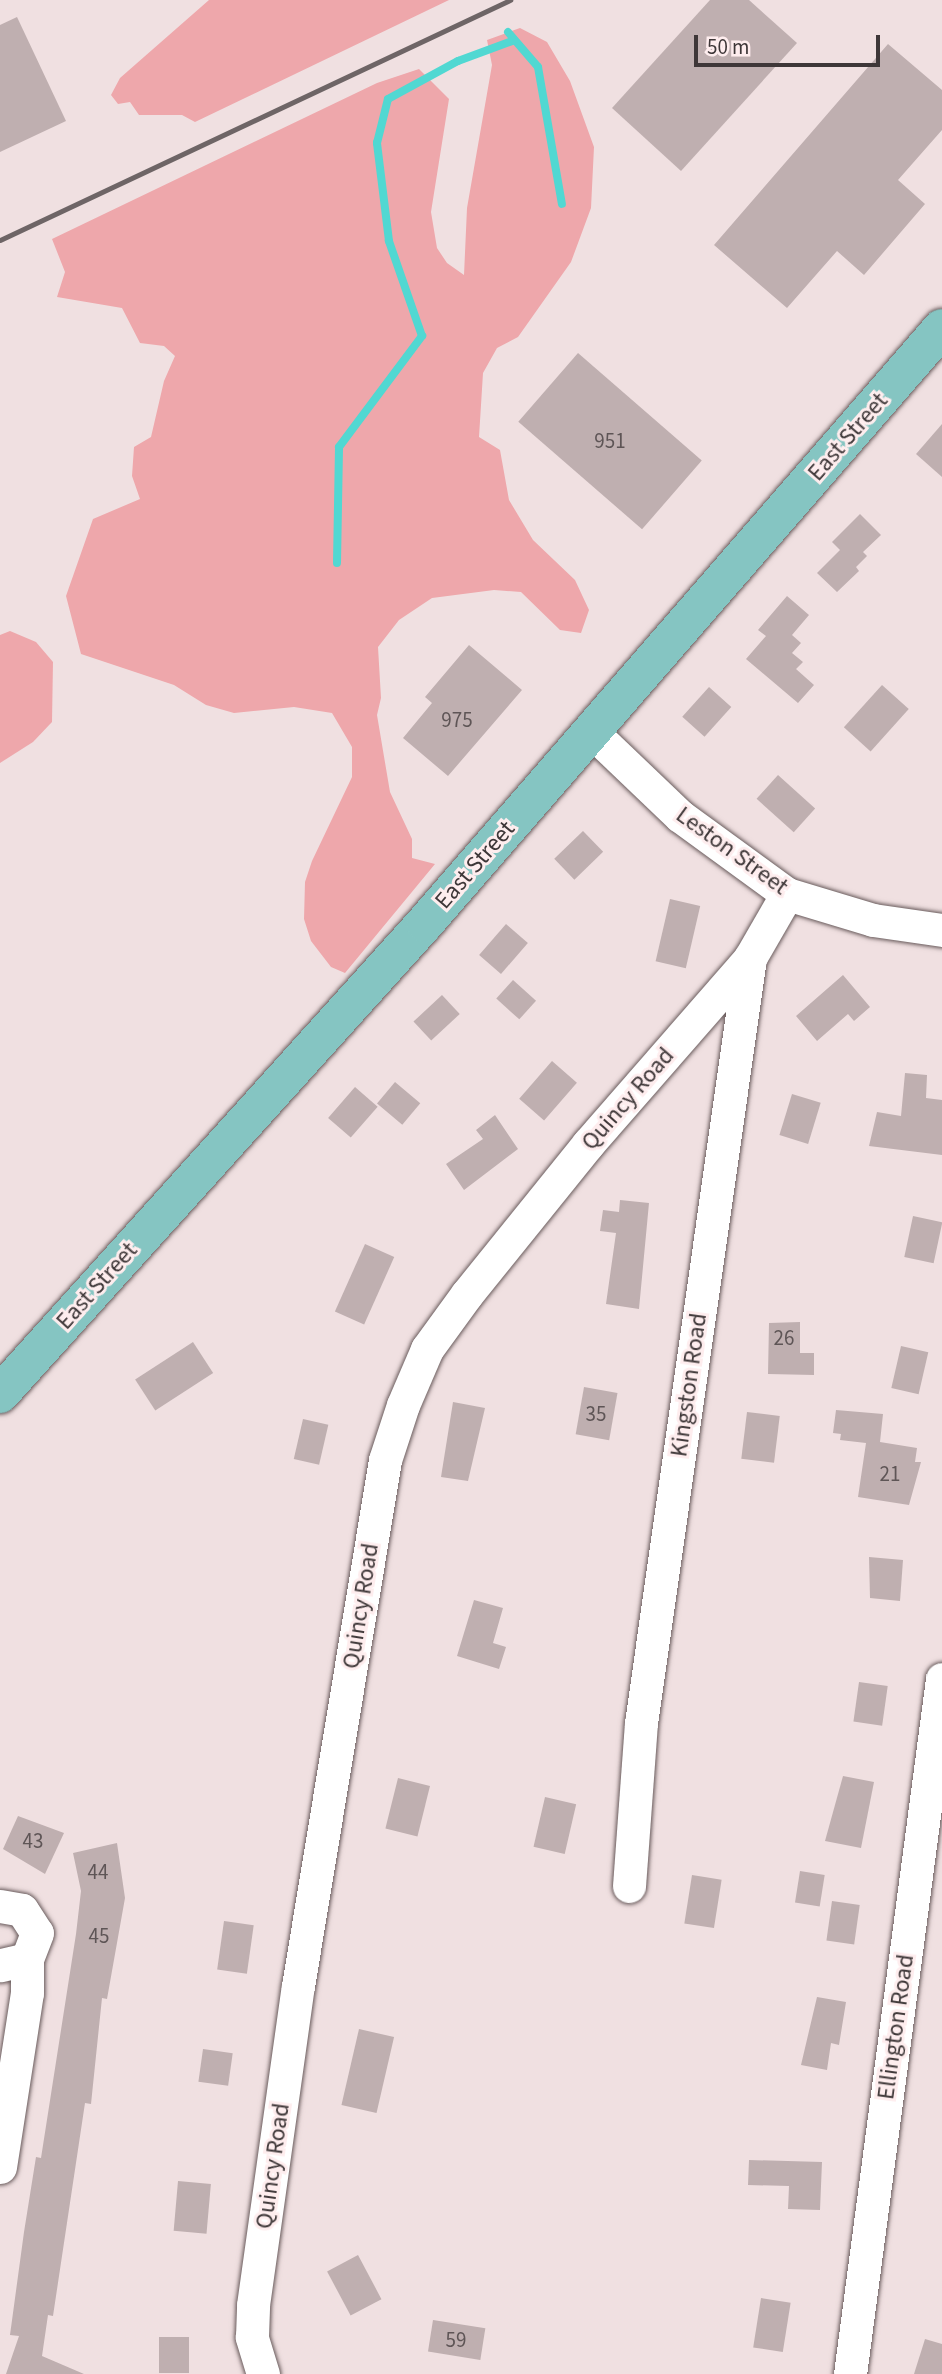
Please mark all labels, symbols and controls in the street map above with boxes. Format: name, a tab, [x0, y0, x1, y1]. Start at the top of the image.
scale bar	[697, 21, 883, 65]
text: 50 m	[707, 32, 749, 62]
street label: East Street	[802, 387, 894, 487]
house number: 951	[594, 428, 626, 454]
house number: 975	[441, 707, 473, 733]
street label: Leston Street	[670, 801, 794, 901]
street label: East Street	[429, 815, 521, 915]
street label: Quincy Road	[576, 1042, 680, 1156]
street label: East Street	[50, 1236, 144, 1336]
street label: Kingston Road	[665, 1311, 713, 1459]
house number: 26	[774, 1325, 794, 1351]
house number: 35	[586, 1401, 606, 1427]
house number: 21	[880, 1461, 900, 1487]
street label: Quincy Road	[337, 1541, 385, 1671]
house number: 43	[23, 1828, 43, 1854]
house number: 44	[88, 1859, 108, 1885]
house number: 45	[89, 1923, 109, 1949]
street label: Ellington Road	[872, 1953, 920, 2101]
street label: Quincy Road	[250, 2101, 296, 2231]
house number: 59	[446, 2327, 466, 2353]

